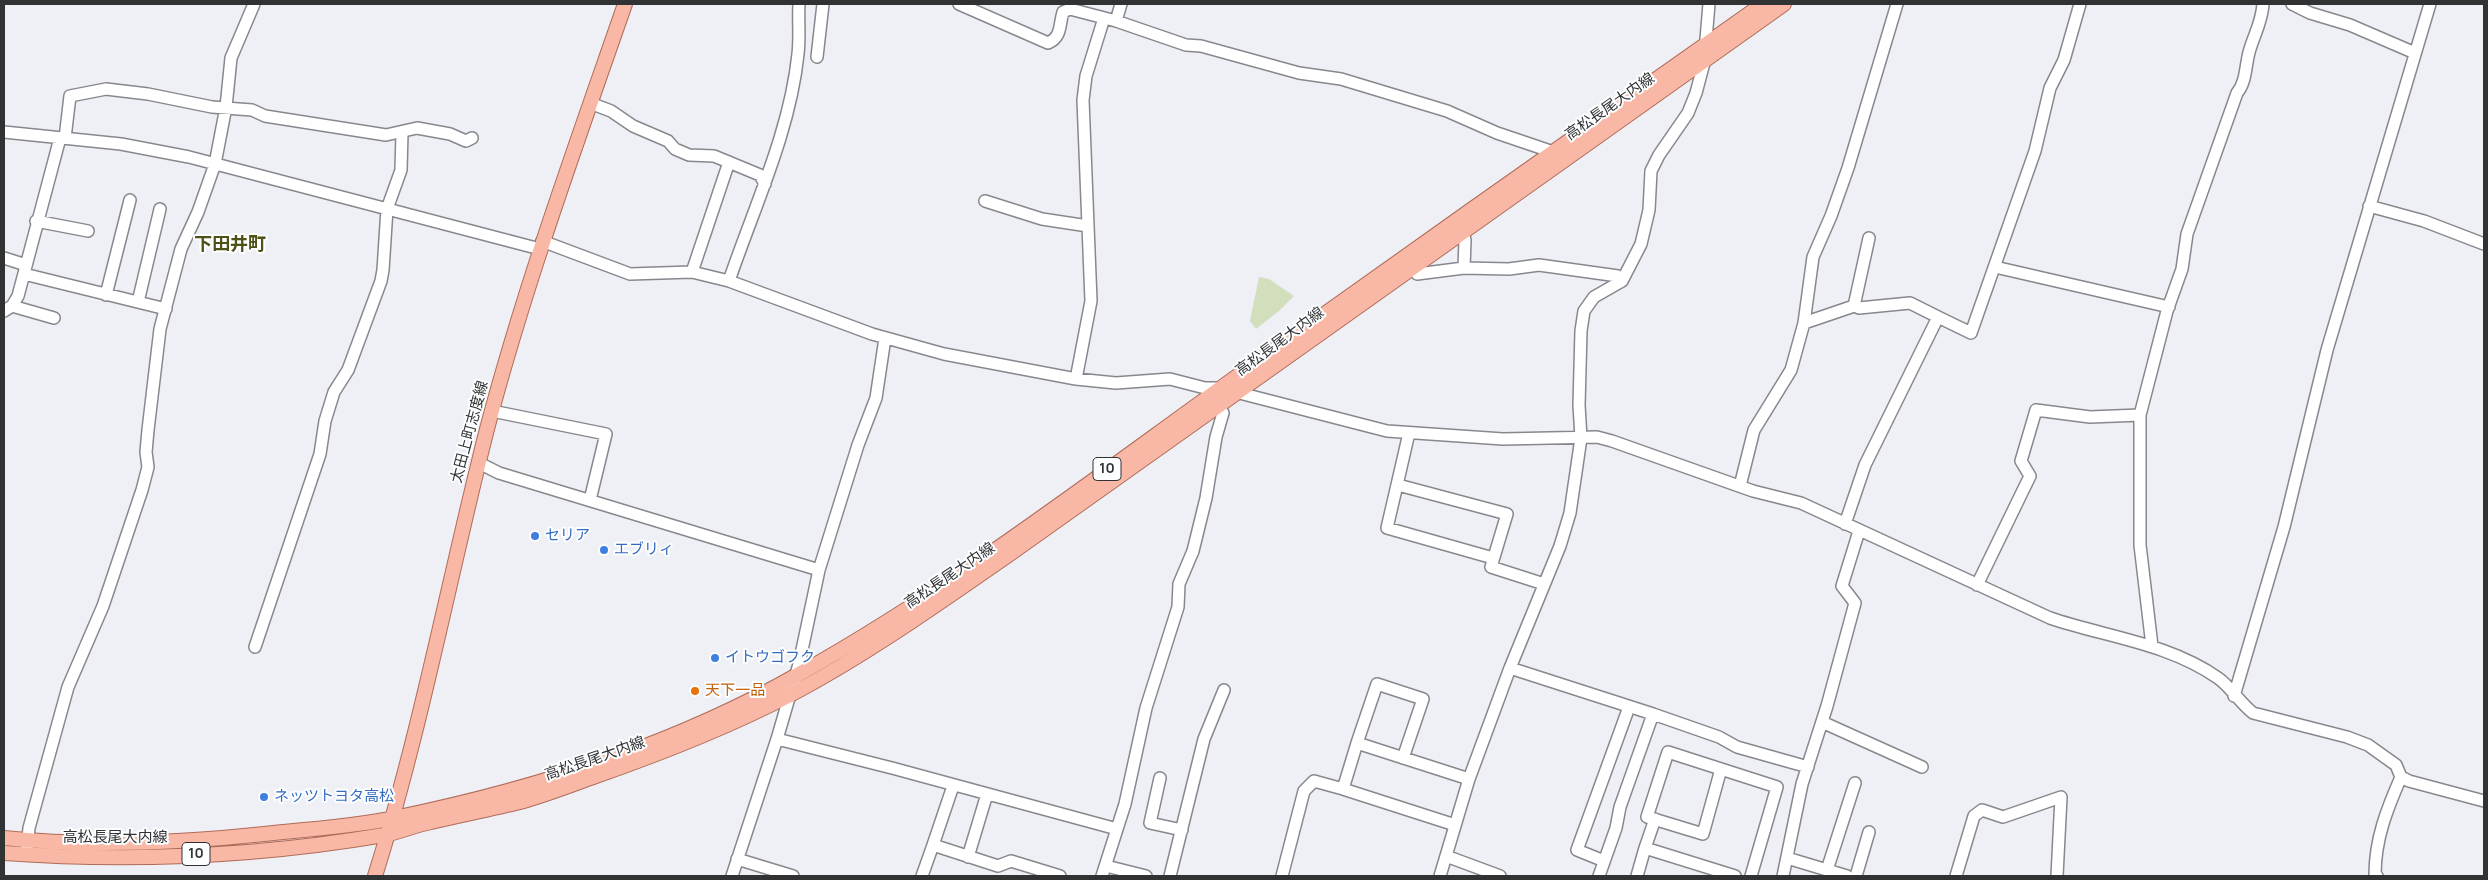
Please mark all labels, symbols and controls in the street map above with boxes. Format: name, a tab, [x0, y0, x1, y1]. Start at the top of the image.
street label: 高松長尾大内線	[1562, 70, 1658, 144]
district label: 下田井町	[194, 234, 266, 256]
street label: 高松長尾大内線	[1232, 304, 1328, 380]
street label: 太田上町志度線	[448, 379, 492, 485]
road number: 10	[1093, 458, 1121, 480]
place label: セリア	[545, 527, 590, 545]
marker: セリア	[529, 530, 541, 542]
street label: 高松長尾大内線	[901, 539, 999, 613]
place label: エブリィ	[614, 541, 674, 559]
marker: エブリィ	[598, 544, 610, 556]
place label: イトウゴフク	[725, 649, 815, 667]
marker: イトウゴフク	[709, 652, 721, 664]
place label: 天下一品	[705, 682, 765, 700]
marker: 天下一品	[689, 685, 701, 697]
street label: 高松長尾大内線	[542, 733, 648, 785]
place label: ネッツトヨタ高松	[274, 788, 394, 806]
marker: ネッツトヨタ高松	[258, 791, 270, 803]
street label: 高松長尾大内線	[63, 829, 167, 847]
road number: 10	[182, 842, 210, 866]

